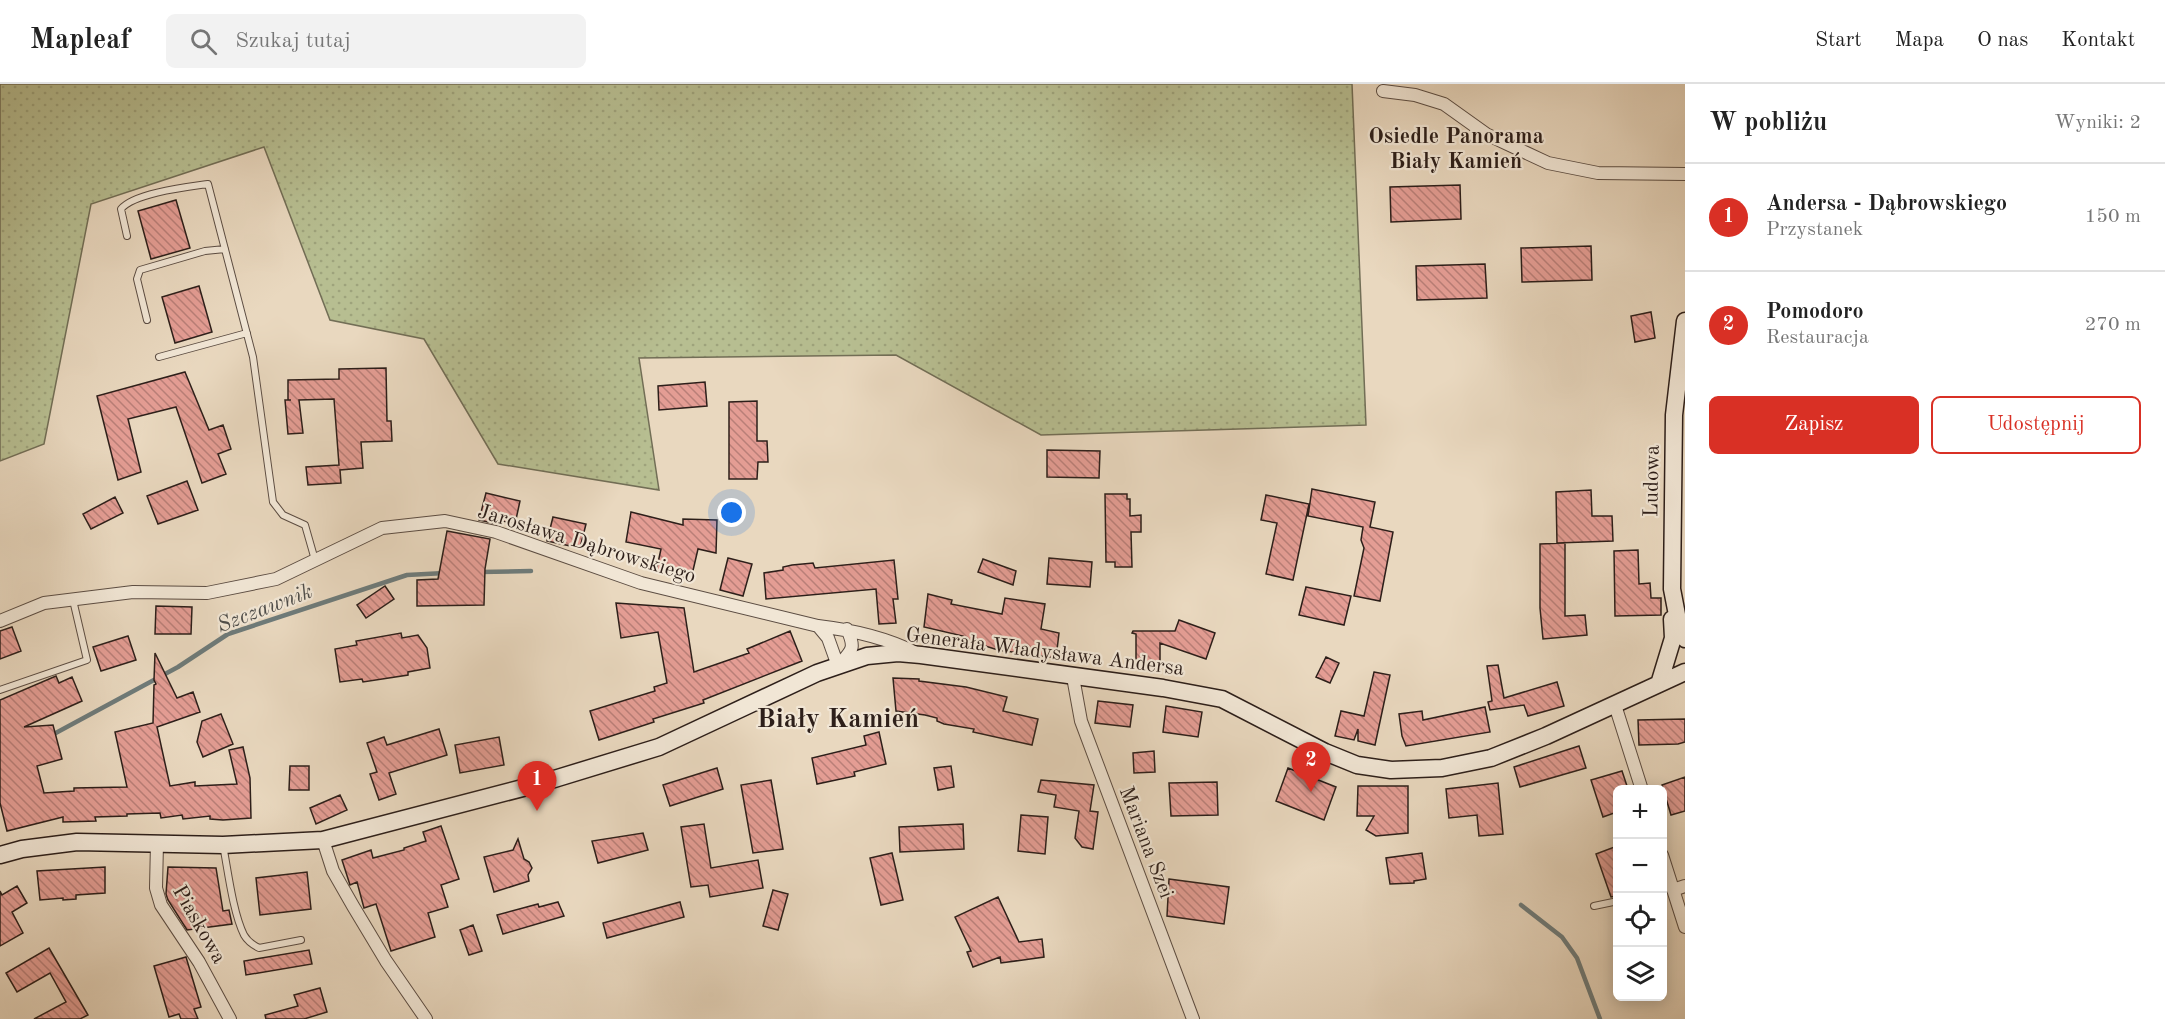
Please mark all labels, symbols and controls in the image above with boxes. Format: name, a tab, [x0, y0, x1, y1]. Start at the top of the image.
search box	[166, 14, 586, 68]
icon: search	[187, 25, 220, 58]
text: Mapleaf	[30, 27, 130, 55]
text: Szukaj tutaj	[235, 30, 351, 52]
text: Start	[1815, 30, 1862, 51]
text: Mapa	[1895, 30, 1944, 51]
text: O nas	[1977, 30, 2028, 51]
text: Kontakt	[2061, 30, 2135, 51]
text: W pobliżu	[1709, 110, 1827, 136]
text: Wyniki: 2	[2054, 113, 2141, 133]
district label: Osiedle Panorama Biały Kamień	[1368, 126, 1544, 173]
text: Andersa - Dąbrowskiego	[1766, 193, 2007, 215]
text: 1	[1723, 207, 1734, 227]
text: 150 m	[2085, 207, 2141, 227]
text: Przystanek	[1766, 220, 1863, 240]
text: Pomodoro	[1766, 301, 1864, 323]
text: 2	[1723, 315, 1734, 335]
text: 270 m	[2085, 315, 2141, 335]
text: Restauracja	[1766, 328, 1869, 348]
button: Zapisz	[1709, 396, 1919, 454]
button: Udostępnij	[1931, 396, 2141, 454]
street label: Ludowa	[1641, 445, 1664, 517]
your location	[717, 498, 746, 527]
street label: Jarosława Dąbrowskiego	[475, 501, 698, 588]
water label: Szczawnik	[214, 580, 316, 637]
street label: Generała Władysława Andersa	[904, 625, 1185, 680]
district label: Biały Kamień	[757, 706, 919, 733]
pin: 2	[1292, 742, 1330, 792]
pin: 1	[518, 762, 556, 811]
street label: Mariana Szei	[1115, 784, 1177, 901]
map controls	[1613, 785, 1667, 1001]
button: +	[1613, 785, 1667, 839]
button: −	[1613, 839, 1667, 893]
street label: Piaskowa	[168, 882, 229, 967]
button: locate	[1613, 893, 1667, 947]
button: layers	[1613, 947, 1667, 1001]

